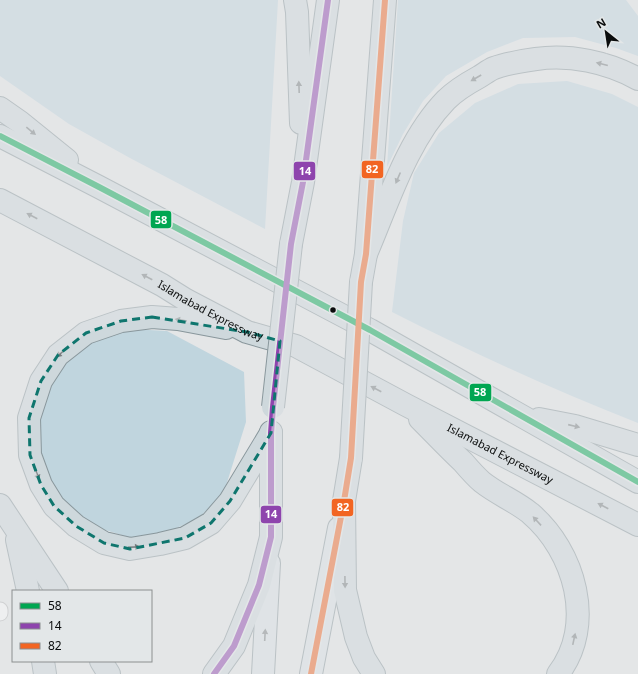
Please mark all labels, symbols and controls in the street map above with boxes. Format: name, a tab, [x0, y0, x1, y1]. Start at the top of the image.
north arrow	[586, 12, 626, 52]
text: N	[593, 14, 608, 32]
one-way arrow	[596, 61, 608, 67]
one-way arrow	[471, 75, 482, 82]
one-way arrow	[296, 80, 302, 93]
one-way arrow	[26, 127, 37, 136]
line badge: 82	[361, 160, 384, 179]
line badge: 14	[293, 161, 316, 181]
text: 82	[366, 161, 378, 176]
text: 14	[299, 163, 312, 178]
one-way arrow	[395, 173, 401, 184]
line badge: 58	[150, 210, 172, 229]
text: 58	[155, 212, 167, 227]
one-way arrow	[26, 213, 38, 220]
one-way arrow	[141, 274, 153, 280]
street label: Islamabad Expressway	[156, 276, 265, 343]
unlabelled marker	[328, 305, 338, 315]
one-way arrow	[175, 317, 187, 323]
one-way arrow	[56, 348, 66, 358]
line badge: 58	[469, 383, 492, 402]
text: 58	[474, 384, 486, 399]
one-way arrow	[370, 386, 382, 392]
street label: Islamabad Expressway	[445, 420, 556, 487]
one-way arrow	[568, 423, 580, 429]
one-way arrow	[34, 468, 40, 480]
line badge: 82	[331, 498, 354, 517]
text: 82	[337, 499, 349, 514]
one-way arrow	[598, 503, 609, 510]
line badge: 14	[260, 505, 282, 524]
text: 14	[265, 506, 278, 521]
one-way arrow	[532, 516, 542, 526]
one-way arrow	[128, 544, 140, 551]
one-way arrow	[342, 576, 348, 589]
legend	[12, 590, 152, 662]
text: 58	[48, 597, 62, 614]
text: 14	[48, 617, 62, 634]
one-way arrow	[262, 629, 269, 641]
one-way arrow	[572, 633, 578, 645]
text: 82	[48, 637, 62, 654]

